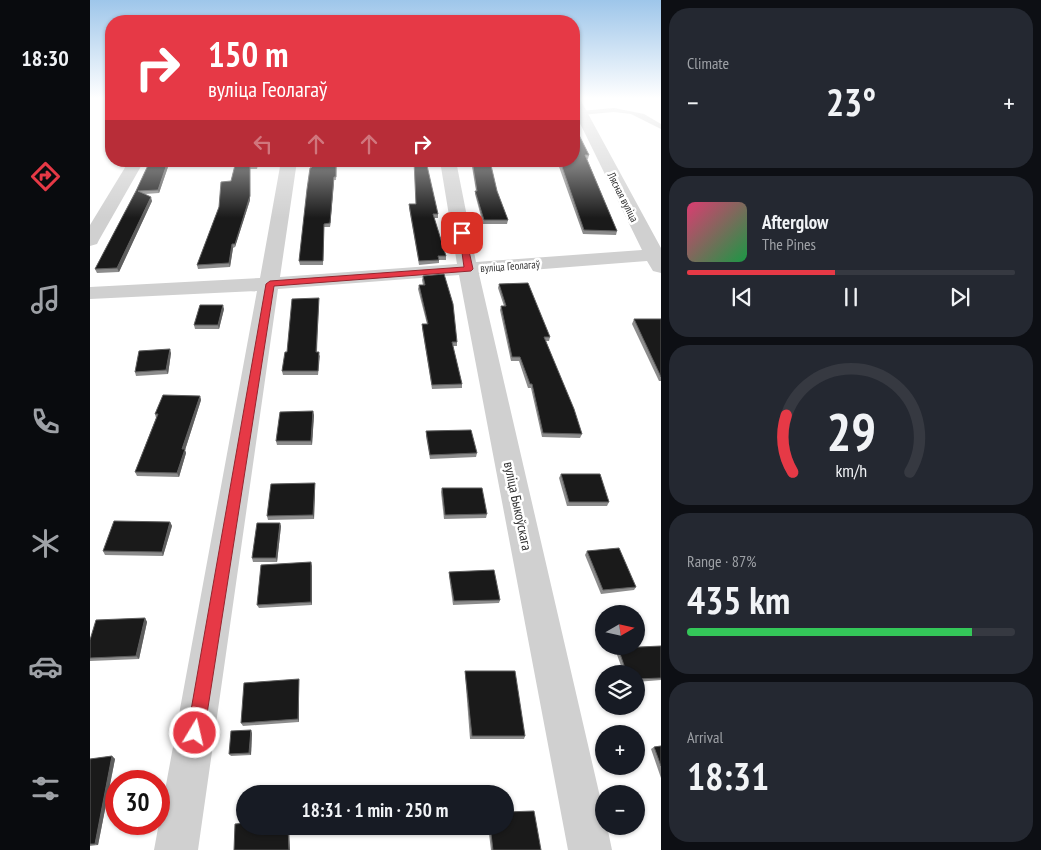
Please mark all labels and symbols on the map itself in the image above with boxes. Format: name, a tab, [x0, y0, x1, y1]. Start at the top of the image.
street label: Лясная вуліца	[604, 169, 641, 224]
pin	[441, 212, 483, 254]
street label: вуліца Геолагаў	[480, 257, 541, 275]
street label: вуліца Быкоўскага	[500, 460, 536, 552]
north arrow	[595, 605, 645, 655]
position arrow	[168, 706, 220, 758]
speed limit sign: 30	[105, 770, 170, 835]

